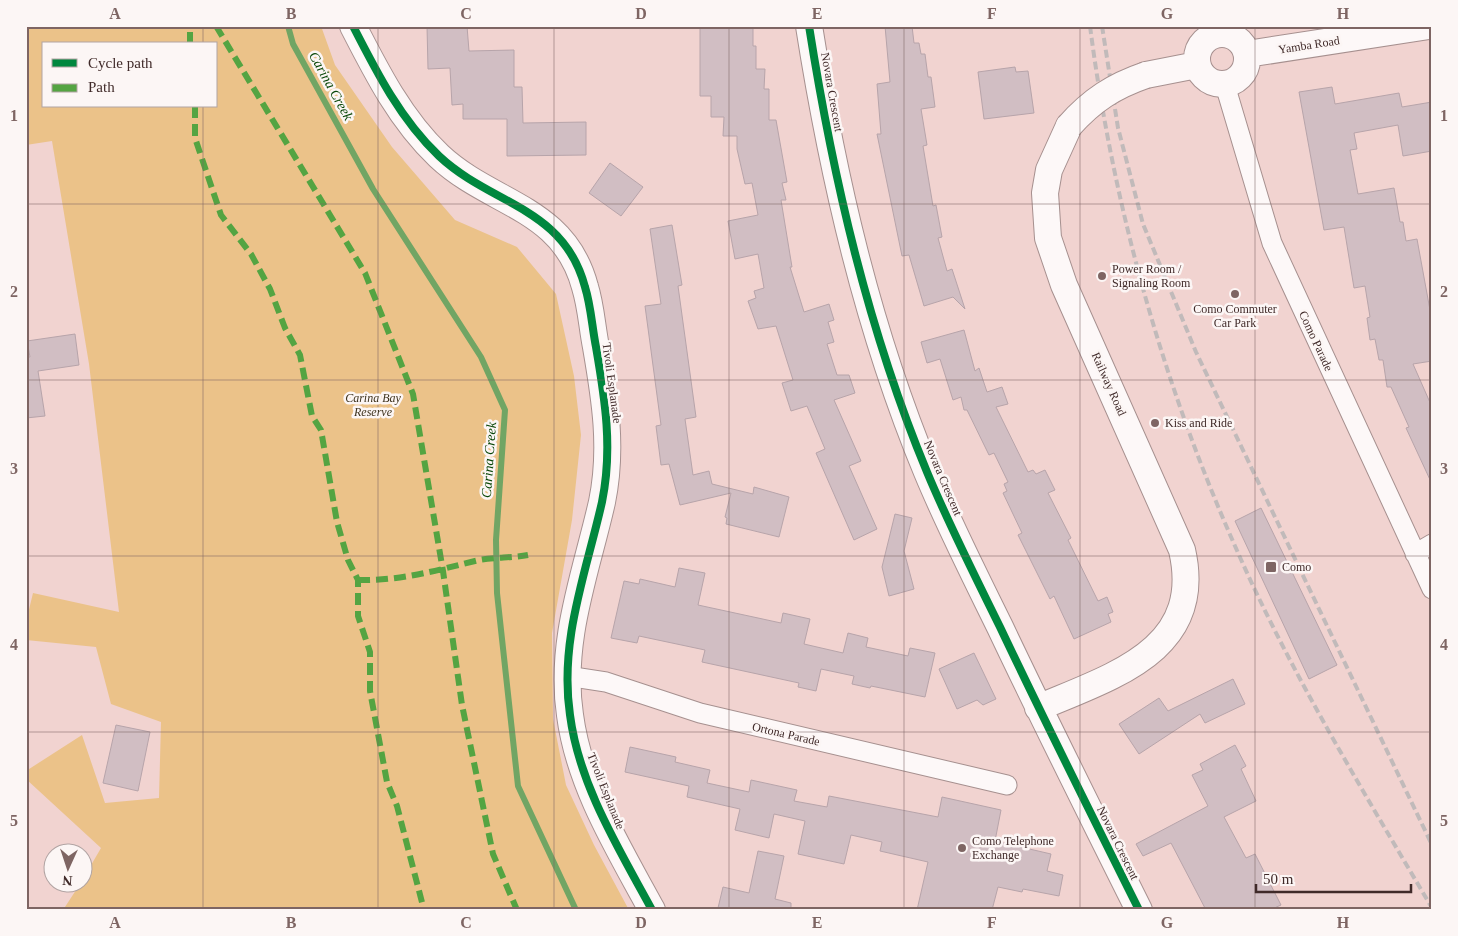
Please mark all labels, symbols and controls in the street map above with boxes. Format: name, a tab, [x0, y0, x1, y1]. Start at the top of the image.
text: A	[109, 5, 121, 22]
text: B	[286, 5, 297, 22]
text: C	[460, 5, 472, 22]
text: D	[635, 5, 647, 22]
text: E	[812, 5, 822, 22]
text: F	[987, 5, 997, 22]
text: G	[1161, 5, 1174, 22]
text: H	[1337, 5, 1350, 22]
street label: Yamba Road	[1277, 33, 1341, 57]
legend	[42, 42, 218, 108]
water label: Carina Creek	[306, 49, 356, 124]
street label: Novara Crescent	[818, 51, 846, 133]
text: Cycle path	[88, 55, 153, 71]
text: Path	[88, 79, 115, 95]
text: 1	[10, 107, 18, 124]
text: 1	[1440, 107, 1448, 124]
place label: Power Room / Signaling Room	[1112, 262, 1191, 290]
marker: Power Room / Signaling Room	[1096, 270, 1108, 282]
text: 2	[10, 283, 18, 300]
text: 2	[1440, 283, 1448, 300]
marker: Como Commuter Car Park	[1229, 288, 1241, 300]
place label: Como Commuter Car Park	[1193, 302, 1277, 330]
street label: Como Parade	[1296, 309, 1336, 373]
street label: Tivoli Esplanade	[599, 342, 625, 424]
street label: Railway Road	[1089, 350, 1129, 418]
park label: Carina Bay Reserve	[345, 391, 402, 419]
place label: Kiss and Ride	[1165, 416, 1232, 430]
marker: Kiss and Ride	[1149, 417, 1161, 429]
water label: Carina Creek	[479, 421, 499, 498]
street label: Novara Crescent	[921, 438, 965, 518]
text: 3	[10, 460, 18, 477]
text: 3	[1440, 460, 1448, 477]
marker: Como	[1264, 560, 1278, 574]
place label: Como	[1282, 560, 1311, 574]
text: 4	[10, 636, 18, 653]
text: 4	[1440, 636, 1448, 653]
street label: Ortona Parade	[751, 719, 821, 749]
street label: Tivoli Esplanade	[584, 751, 628, 831]
street label: Novara Crescent	[1094, 804, 1142, 883]
text: 5	[10, 812, 18, 829]
text: 5	[1440, 812, 1448, 829]
place label: Como Telephone Exchange	[972, 834, 1054, 862]
marker: Como Telephone Exchange	[956, 842, 968, 854]
north arrow	[42, 844, 92, 894]
scale bar	[1256, 861, 1410, 893]
text: 50 m	[1263, 871, 1294, 887]
text: N	[62, 873, 73, 888]
text: A	[109, 914, 121, 931]
text: B	[286, 914, 297, 931]
text: C	[460, 914, 472, 931]
text: D	[635, 914, 647, 931]
text: E	[812, 914, 822, 931]
text: F	[987, 914, 997, 931]
text: G	[1161, 914, 1174, 931]
text: H	[1337, 914, 1350, 931]

